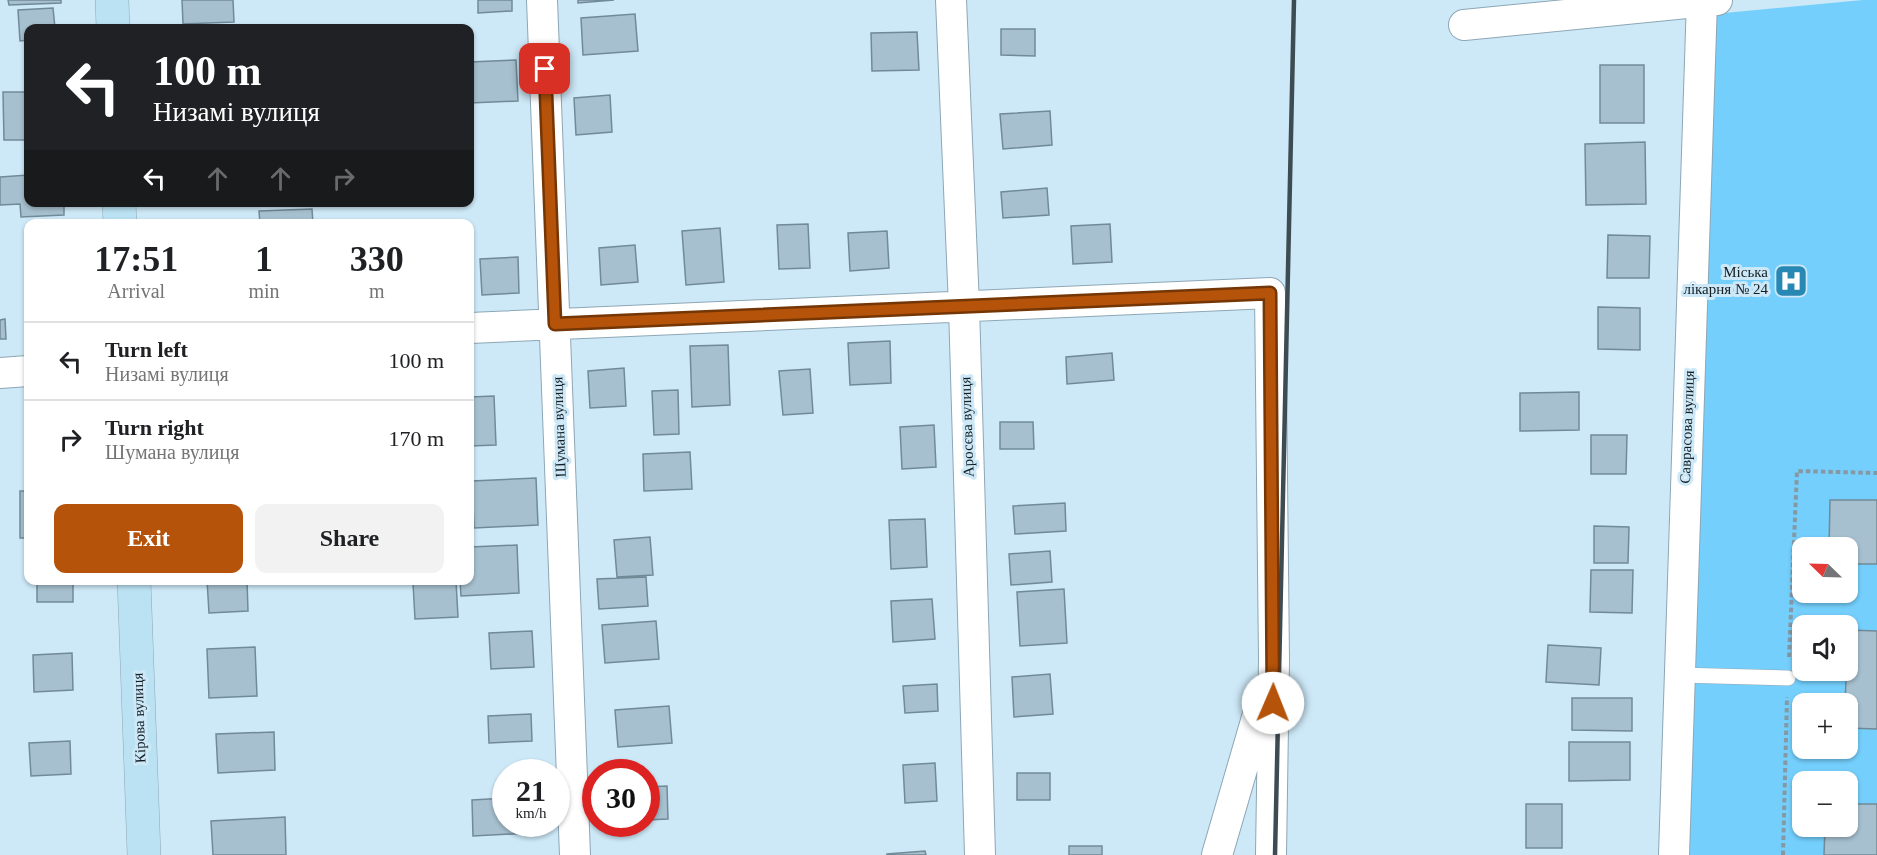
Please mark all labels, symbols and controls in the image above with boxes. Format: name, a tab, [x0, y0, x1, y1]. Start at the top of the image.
pin	[519, 43, 570, 94]
icon: left	[54, 48, 132, 126]
text: 100 m	[153, 48, 262, 94]
icon: arrive	[528, 52, 561, 85]
text: Низамі вулиця	[153, 97, 320, 127]
icon: left	[138, 162, 171, 195]
icon: ahead	[201, 162, 234, 195]
icon: ahead	[264, 162, 297, 195]
icon: right	[327, 162, 360, 195]
text: 17:51	[94, 239, 178, 279]
text: 1	[255, 239, 273, 279]
text: 330	[350, 239, 404, 279]
hospital icon: Міська лікарня № 24	[1773, 263, 1809, 299]
place label: Міська лікарня № 24	[1683, 264, 1769, 297]
text: Arrival	[107, 280, 165, 302]
text: min	[248, 280, 280, 302]
text: m	[369, 280, 385, 302]
text: Turn left	[105, 337, 188, 362]
icon: left	[54, 345, 87, 378]
text: 100 m	[388, 348, 444, 373]
text: Низамі вулиця	[105, 363, 229, 385]
street label: Саврасова вулиця	[1677, 370, 1697, 484]
street label: Шумана вулиця	[549, 376, 569, 478]
street label: Аросєва вулиця	[957, 376, 977, 477]
text: Turn right	[105, 415, 204, 440]
icon: right	[54, 423, 87, 456]
text: 170 m	[388, 426, 444, 451]
text: Шумана вулиця	[105, 441, 239, 463]
button: Exit	[54, 504, 243, 573]
button: Share	[255, 504, 444, 573]
north arrow	[1792, 537, 1858, 603]
map controls	[1792, 537, 1858, 837]
button: sound	[1792, 615, 1858, 681]
position arrow	[1241, 671, 1305, 735]
street label: Кірова вулиця	[129, 672, 149, 763]
button: +	[1792, 693, 1858, 759]
speed limit sign: 30	[582, 759, 660, 837]
button: −	[1792, 771, 1858, 837]
text: 21	[516, 774, 546, 807]
text: km/h	[516, 805, 546, 821]

